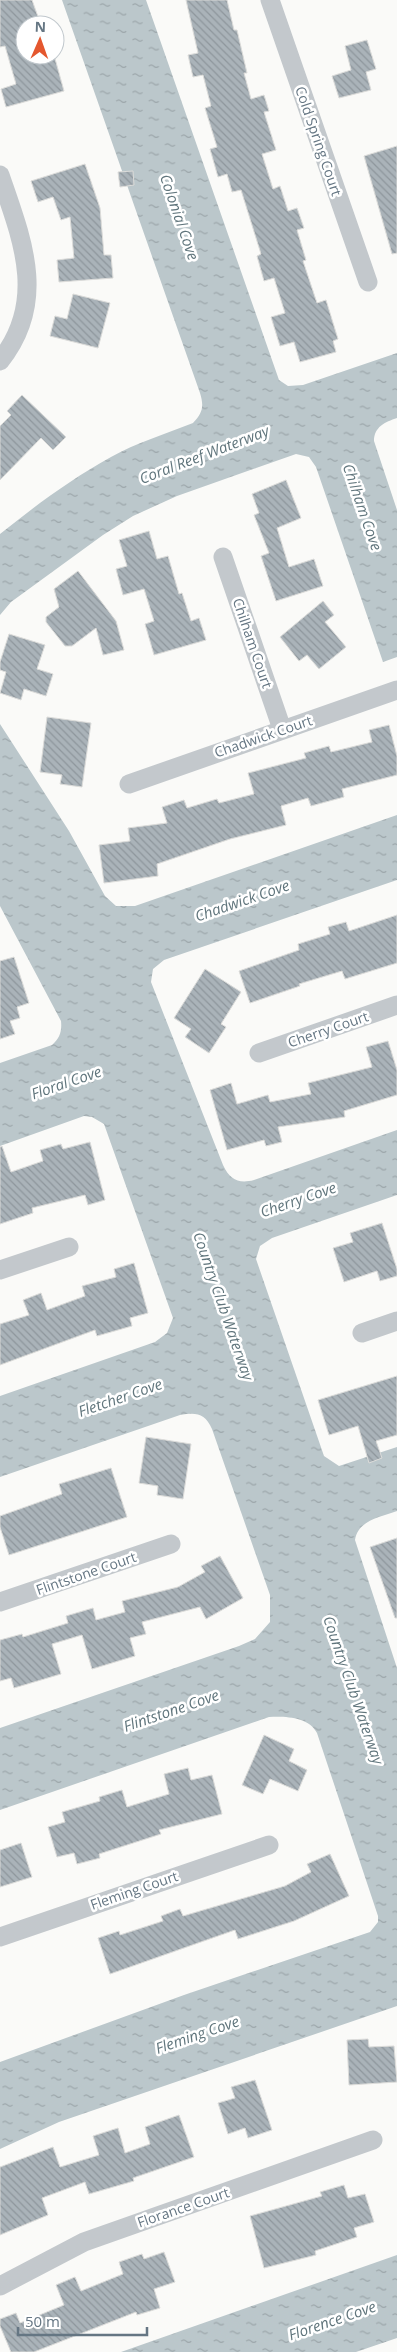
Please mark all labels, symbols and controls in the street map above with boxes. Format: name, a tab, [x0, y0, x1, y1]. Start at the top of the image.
north arrow	[15, 15, 65, 65]
text: N	[34, 17, 46, 36]
street label: Cold Spring Court	[291, 84, 347, 198]
water label: Colonial Cove	[156, 171, 204, 263]
water label: Coral Reef Waterway	[136, 420, 273, 488]
water label: Chilham Cove	[339, 461, 387, 554]
street label: Chilham Court	[229, 595, 277, 691]
street label: Chadwick Court	[212, 710, 314, 762]
water label: Chadwick Cove	[192, 874, 292, 926]
street label: Cherry Court	[285, 1006, 371, 1052]
water label: Floral Cove	[28, 1060, 104, 1103]
water label: Cherry Cove	[257, 1176, 339, 1221]
water label: Country Club Waterway	[189, 1229, 259, 1384]
water label: Fletcher Cove	[75, 1373, 165, 1421]
street label: Flintstone Court	[33, 1547, 139, 1599]
water label: Country Club Waterway	[319, 1613, 389, 1768]
water label: Flintstone Cove	[121, 1684, 222, 1736]
street label: Fleming Court	[88, 1866, 180, 1914]
water label: Fleming Cove	[152, 2010, 242, 2058]
street label: Florance Court	[135, 2182, 231, 2232]
water label: Florence Cove	[286, 2296, 379, 2344]
scale bar	[18, 2304, 146, 2336]
text: 50 m	[25, 2311, 60, 2331]

